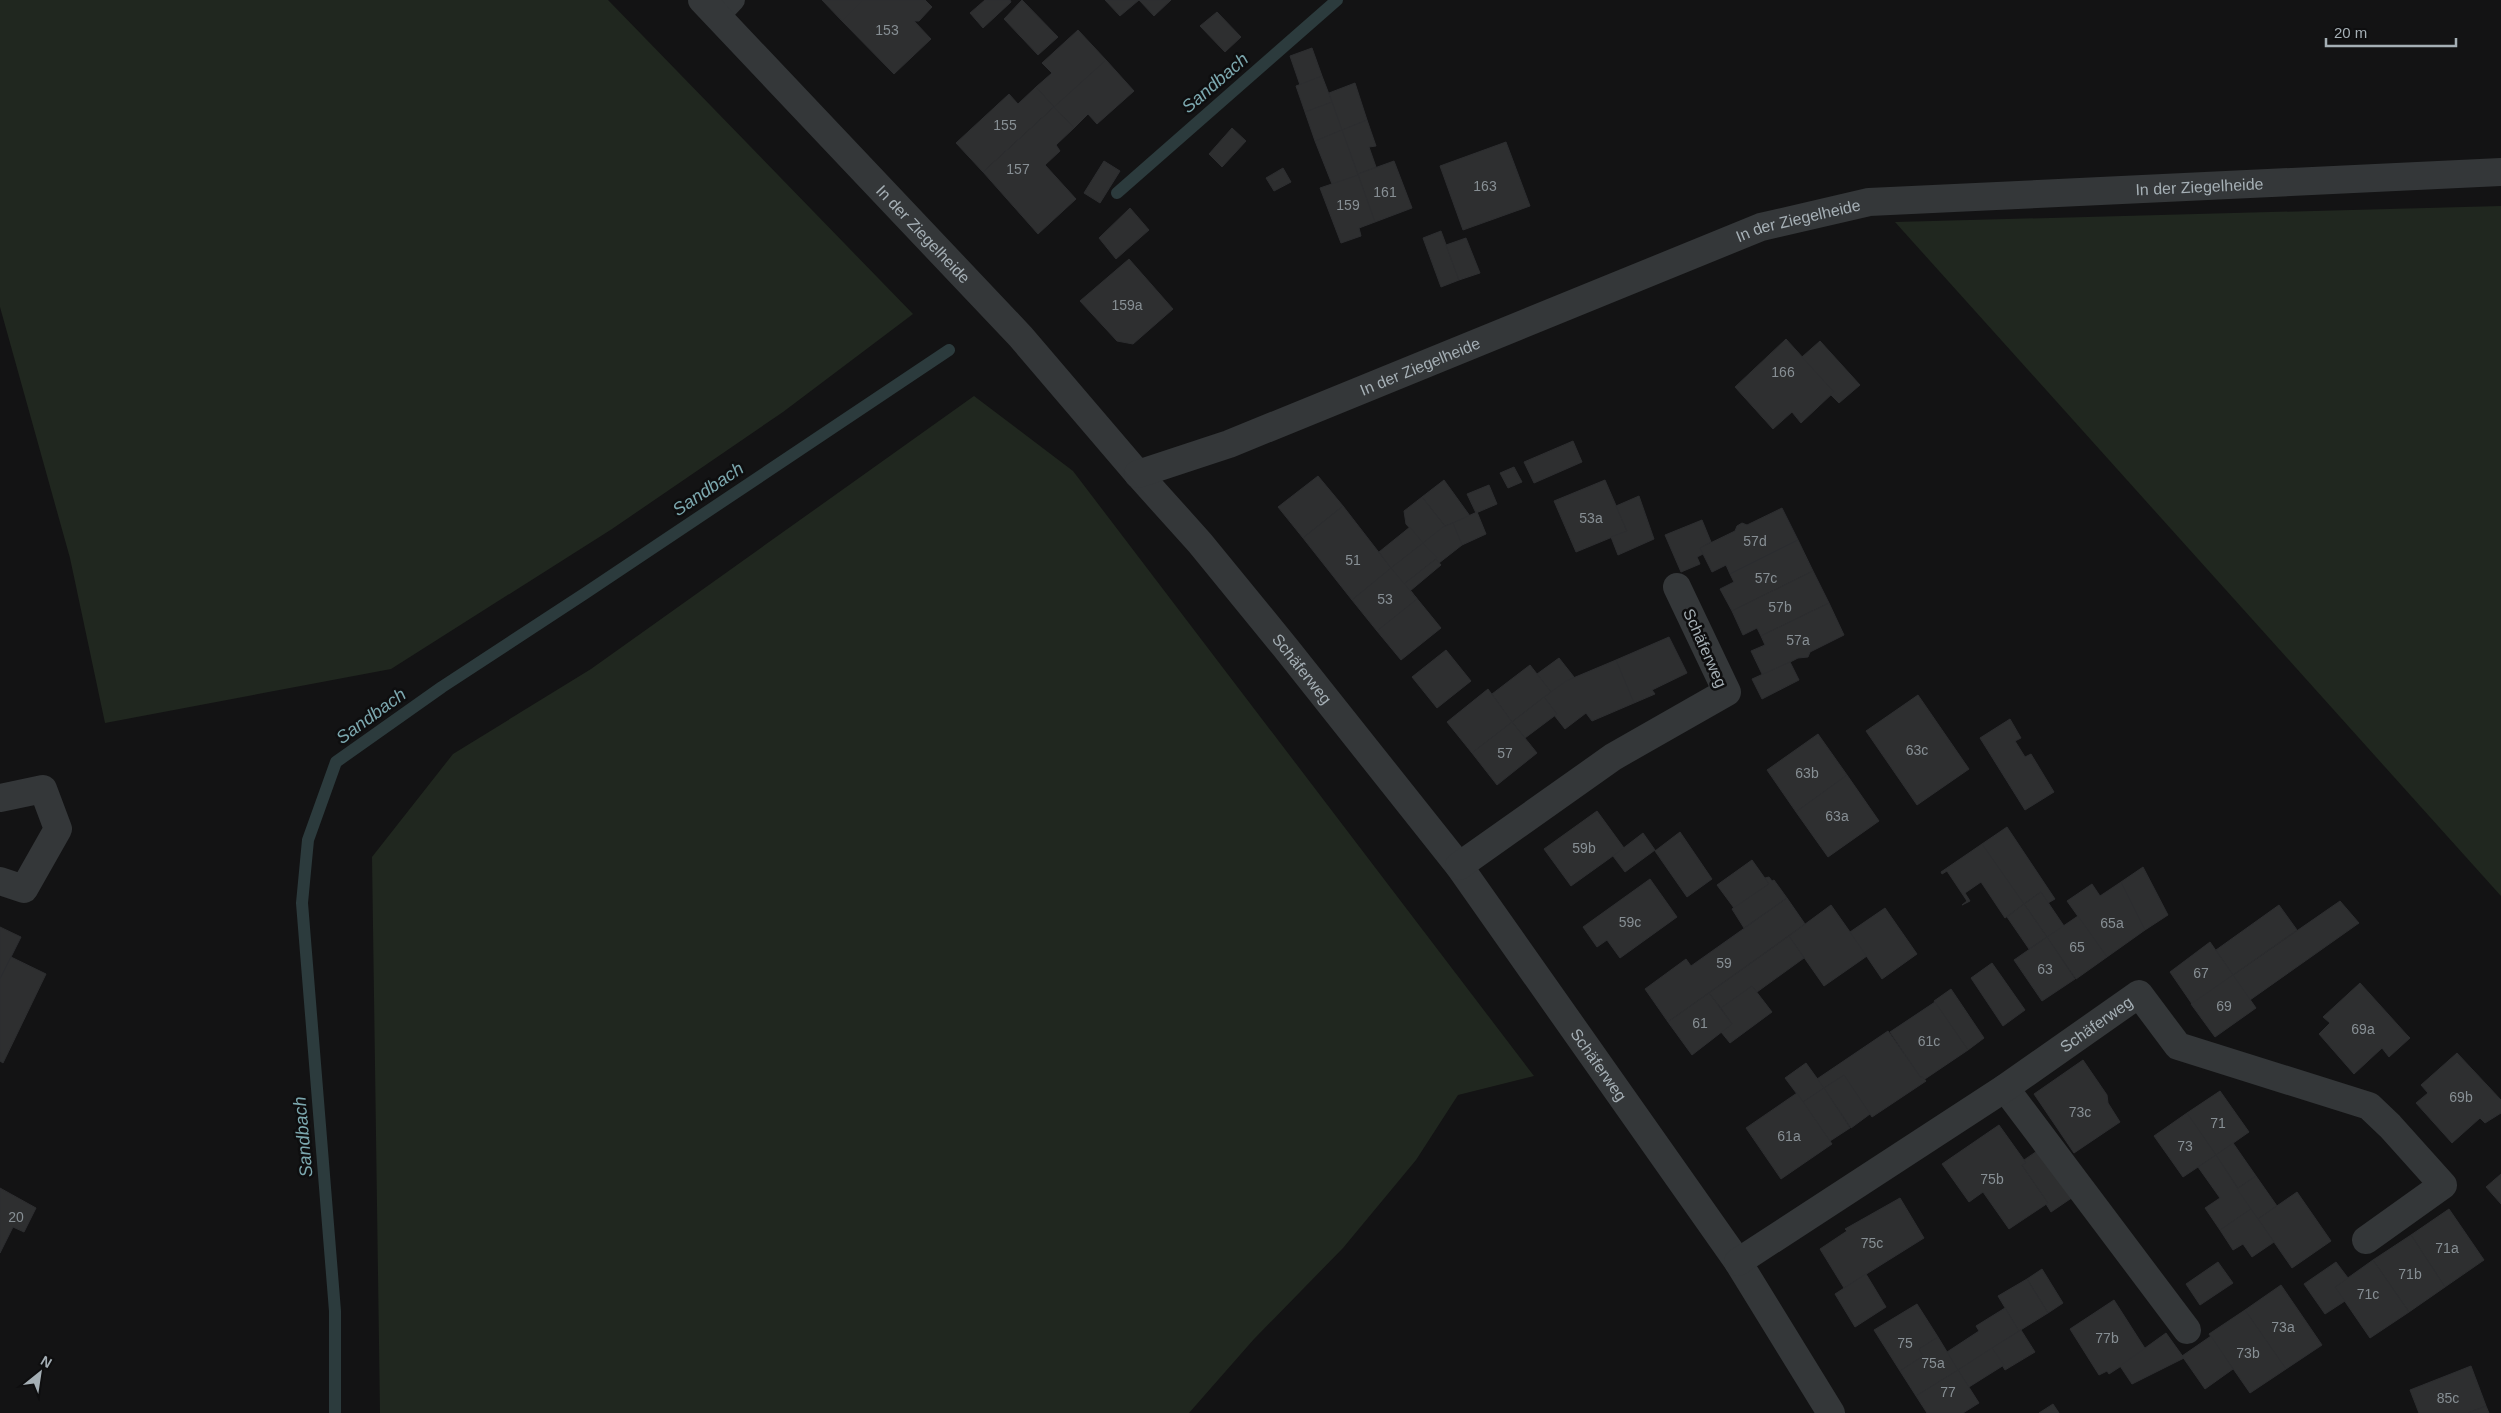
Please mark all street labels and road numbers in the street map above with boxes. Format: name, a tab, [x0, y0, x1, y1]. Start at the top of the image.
street label: In der Ziegelheide	[2135, 175, 2264, 198]
street label: In der Ziegelheide	[873, 181, 974, 286]
street label: In der Ziegelheide	[1733, 196, 1862, 245]
street label: In der Ziegelheide	[1357, 334, 1483, 398]
street label: Schäferweg	[1680, 606, 1730, 690]
street label: Schäferweg	[1269, 630, 1335, 707]
street label: Schäferweg	[2057, 993, 2136, 1055]
street label: Schäferweg	[1568, 1025, 1630, 1104]

